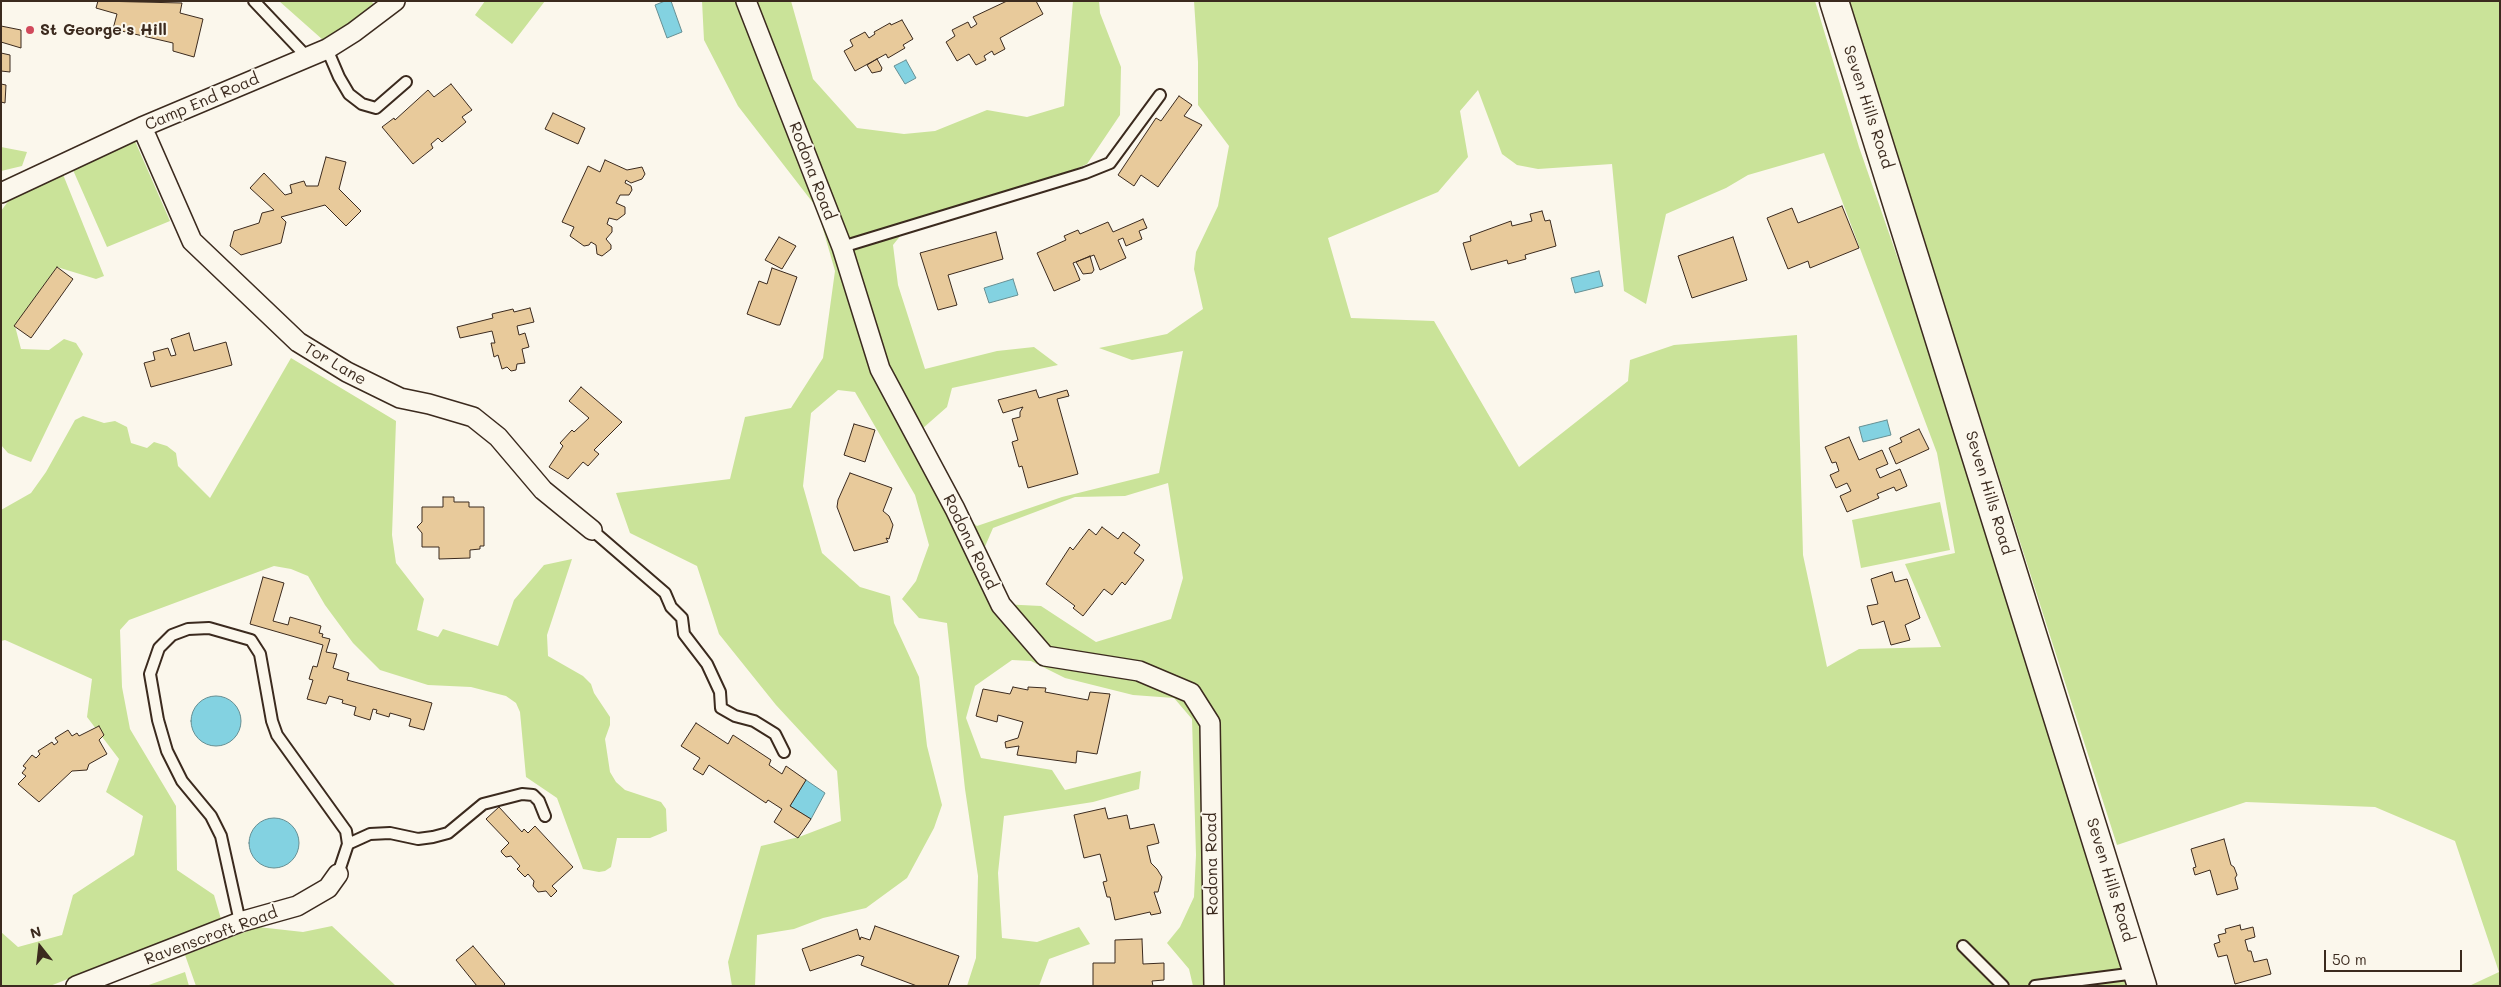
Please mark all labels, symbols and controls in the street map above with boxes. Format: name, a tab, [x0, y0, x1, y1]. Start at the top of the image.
place label: St George's Hill	[40, 20, 167, 40]
marker: St George's Hill	[24, 24, 36, 36]
street label: Seven Hills Road	[1839, 43, 1897, 171]
street label: Camp End Road	[142, 69, 262, 135]
street label: Rodona Road	[785, 119, 839, 223]
street label: Tor Lane	[300, 339, 370, 389]
street label: Seven Hills Road	[1961, 429, 2017, 557]
street label: Rodona Road	[939, 491, 1001, 593]
street label: Rodona Road	[1202, 812, 1222, 916]
street label: Seven Hills Road	[2082, 816, 2138, 944]
street label: Ravenscroft Road	[142, 903, 280, 969]
north arrow	[15, 922, 65, 972]
text: N	[28, 922, 43, 943]
scale bar	[2326, 940, 2464, 972]
text: 50 m	[2332, 949, 2367, 969]

